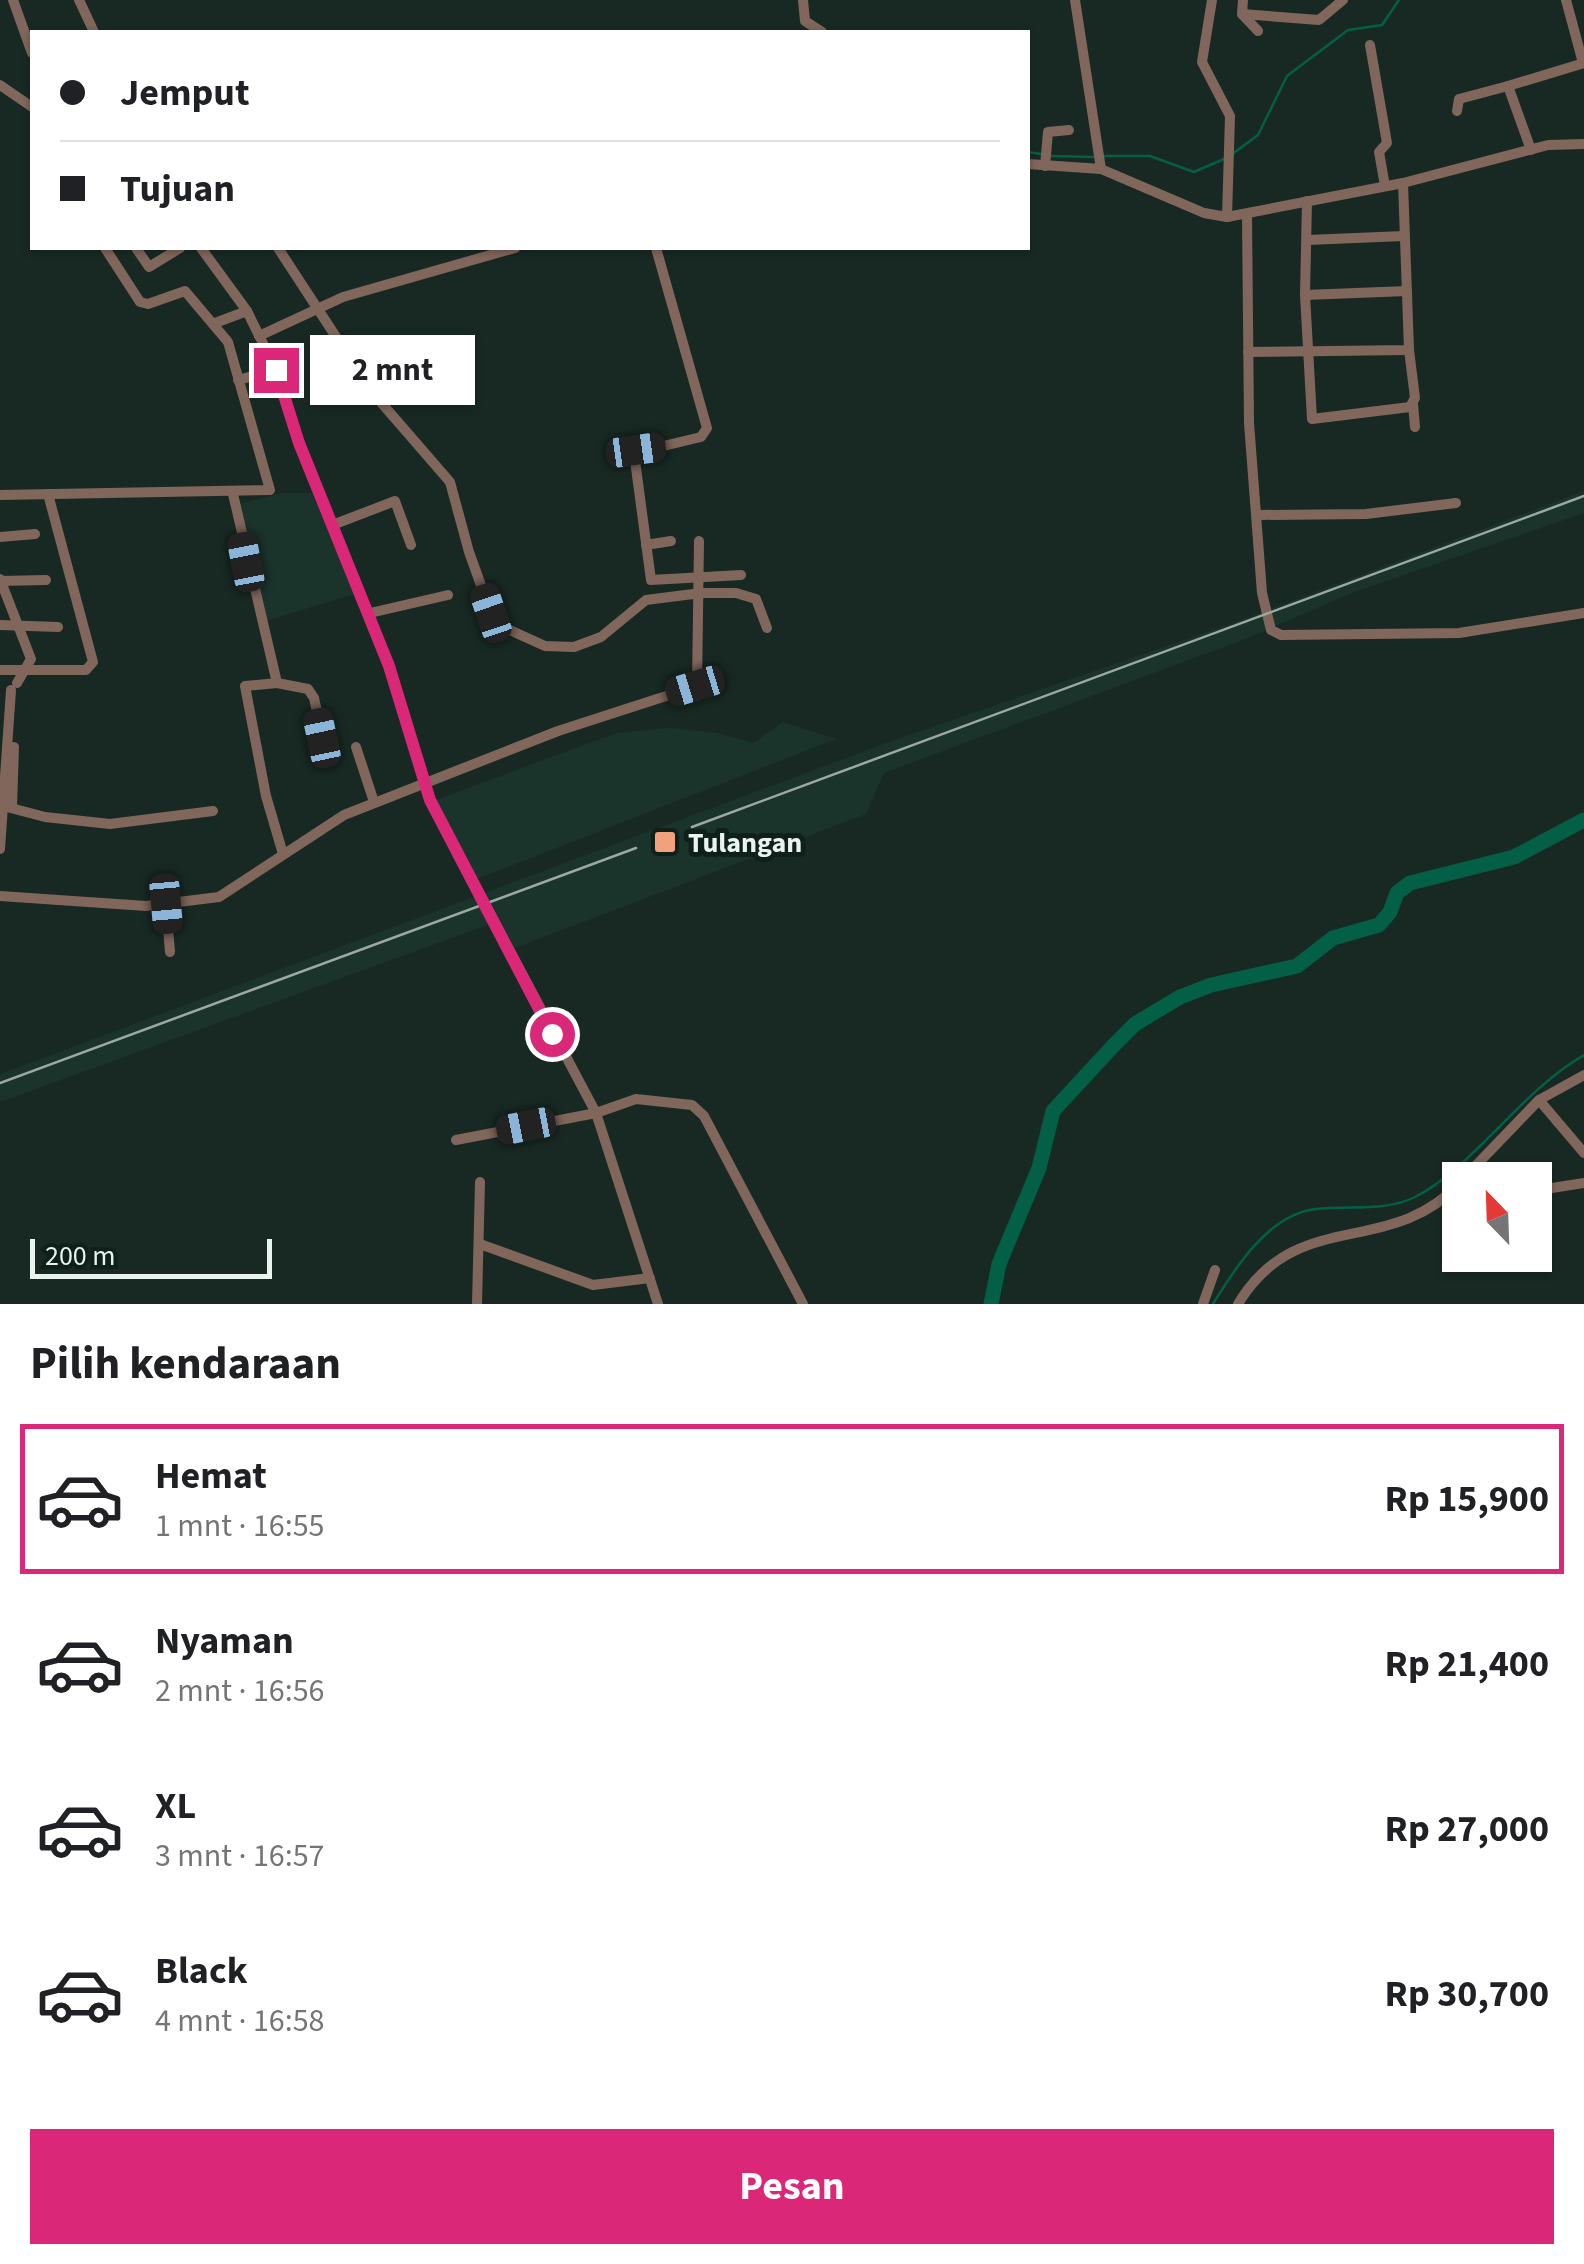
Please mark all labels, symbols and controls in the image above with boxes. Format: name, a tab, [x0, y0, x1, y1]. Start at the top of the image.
text: Jemput	[120, 66, 250, 120]
text: Tujuan	[120, 162, 235, 216]
callout: 2 mnt	[311, 335, 476, 405]
text: 2 mnt	[352, 347, 433, 393]
route end	[254, 348, 299, 393]
car	[604, 431, 668, 469]
car	[226, 530, 266, 594]
car	[467, 580, 515, 646]
car	[662, 663, 728, 709]
car	[301, 706, 343, 770]
place label: Tulangan	[688, 823, 802, 863]
marker: Tulangan	[652, 829, 678, 855]
car	[148, 873, 184, 935]
route start	[530, 1012, 575, 1057]
car	[494, 1106, 558, 1146]
north arrow	[1442, 1162, 1552, 1272]
map controls	[1442, 1162, 1552, 1272]
scale bar	[30, 1234, 272, 1278]
text: 200 m	[45, 1236, 116, 1276]
text: Pilih kendaraan	[30, 1332, 341, 1396]
text: Hemat	[155, 1449, 267, 1503]
icon: car	[35, 1454, 125, 1544]
text: Rp 15,900	[1385, 1472, 1549, 1526]
text: 1 mnt · 16:55	[155, 1503, 325, 1549]
text: Nyaman	[155, 1614, 294, 1668]
icon: car	[35, 1619, 125, 1709]
text: Rp 21,400	[1385, 1637, 1549, 1691]
text: 2 mnt · 16:56	[155, 1668, 325, 1714]
text: XL	[155, 1779, 196, 1833]
icon: car	[35, 1784, 125, 1874]
text: Rp 27,000	[1385, 1802, 1549, 1856]
text: 3 mnt · 16:57	[155, 1833, 325, 1879]
text: Black	[155, 1944, 248, 1998]
icon: car	[35, 1949, 125, 2039]
text: Rp 30,700	[1385, 1967, 1549, 2021]
text: 4 mnt · 16:58	[155, 1998, 325, 2044]
button: Pesan	[30, 2129, 1554, 2244]

